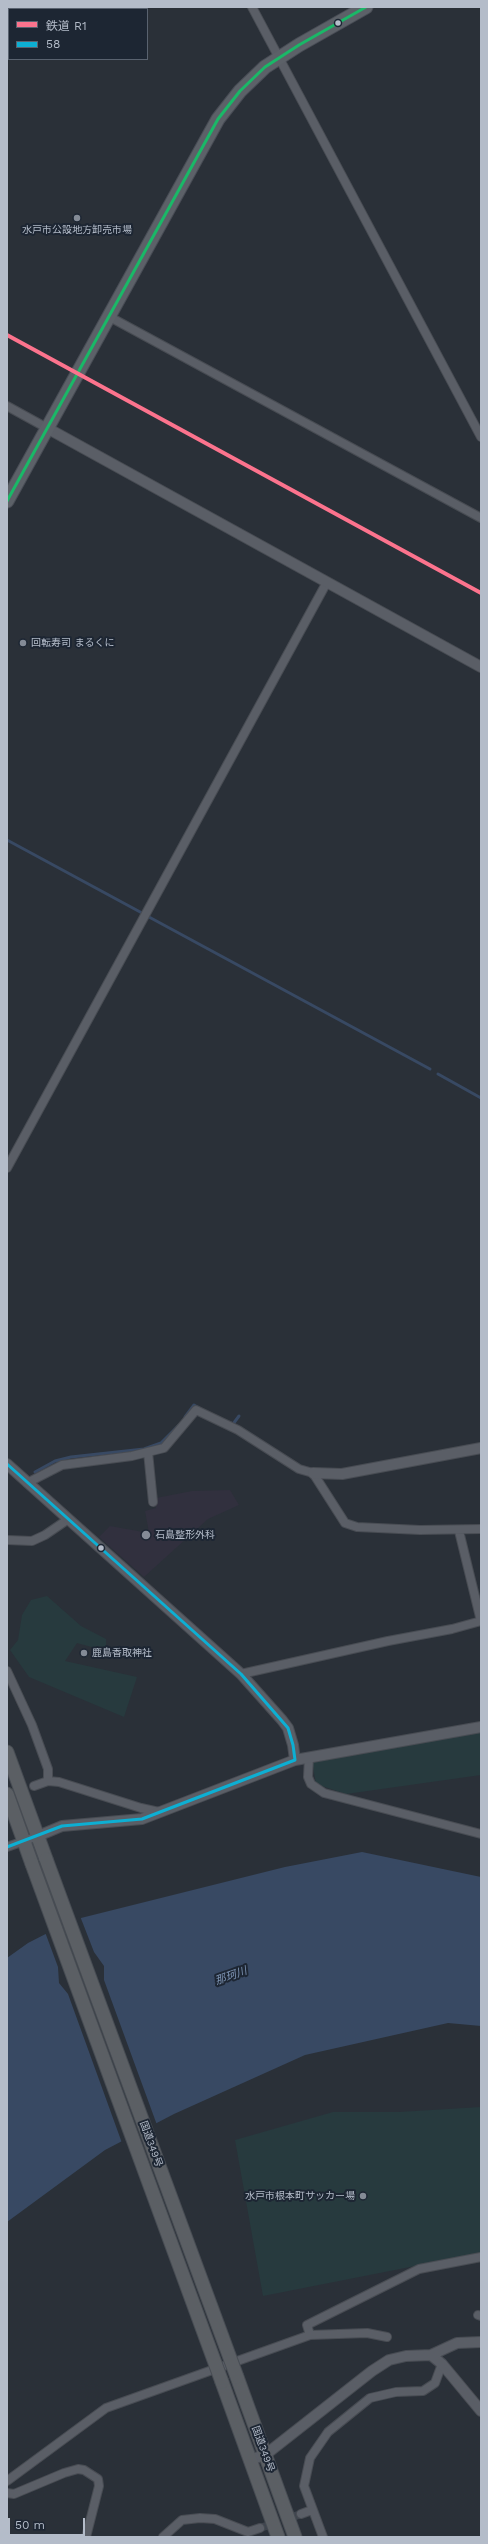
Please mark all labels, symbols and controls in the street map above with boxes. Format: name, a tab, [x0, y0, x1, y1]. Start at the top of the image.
legend	[8, 8, 148, 60]
unlabelled marker	[333, 18, 343, 28]
text: 鉄道 R1	[46, 19, 87, 33]
text: 58	[46, 37, 60, 51]
marker: 水戸市公設地方卸売市場	[72, 213, 82, 223]
place label: 水戸市公設地方卸売市場	[22, 224, 132, 236]
place label: 回転寿司 まるくに	[31, 637, 114, 649]
marker: 回転寿司 まるくに	[18, 638, 28, 648]
marker: 石島整形外科	[140, 1529, 152, 1541]
place label: 石島整形外科	[155, 1529, 215, 1541]
unlabelled marker	[96, 1543, 106, 1553]
place label: 鹿島香取神社	[92, 1647, 152, 1659]
marker: 鹿島香取神社	[79, 1648, 89, 1658]
water label: 那珂川	[213, 1964, 249, 1988]
street label: 国道349号	[137, 2119, 165, 2169]
place label: 水戸市根本町サッカー場	[245, 2190, 355, 2202]
marker: 水戸市根本町サッカー場	[358, 2191, 368, 2201]
street label: 国道349号	[249, 2424, 277, 2474]
scale bar	[10, 2510, 87, 2536]
text: 50 m	[15, 2518, 45, 2532]

